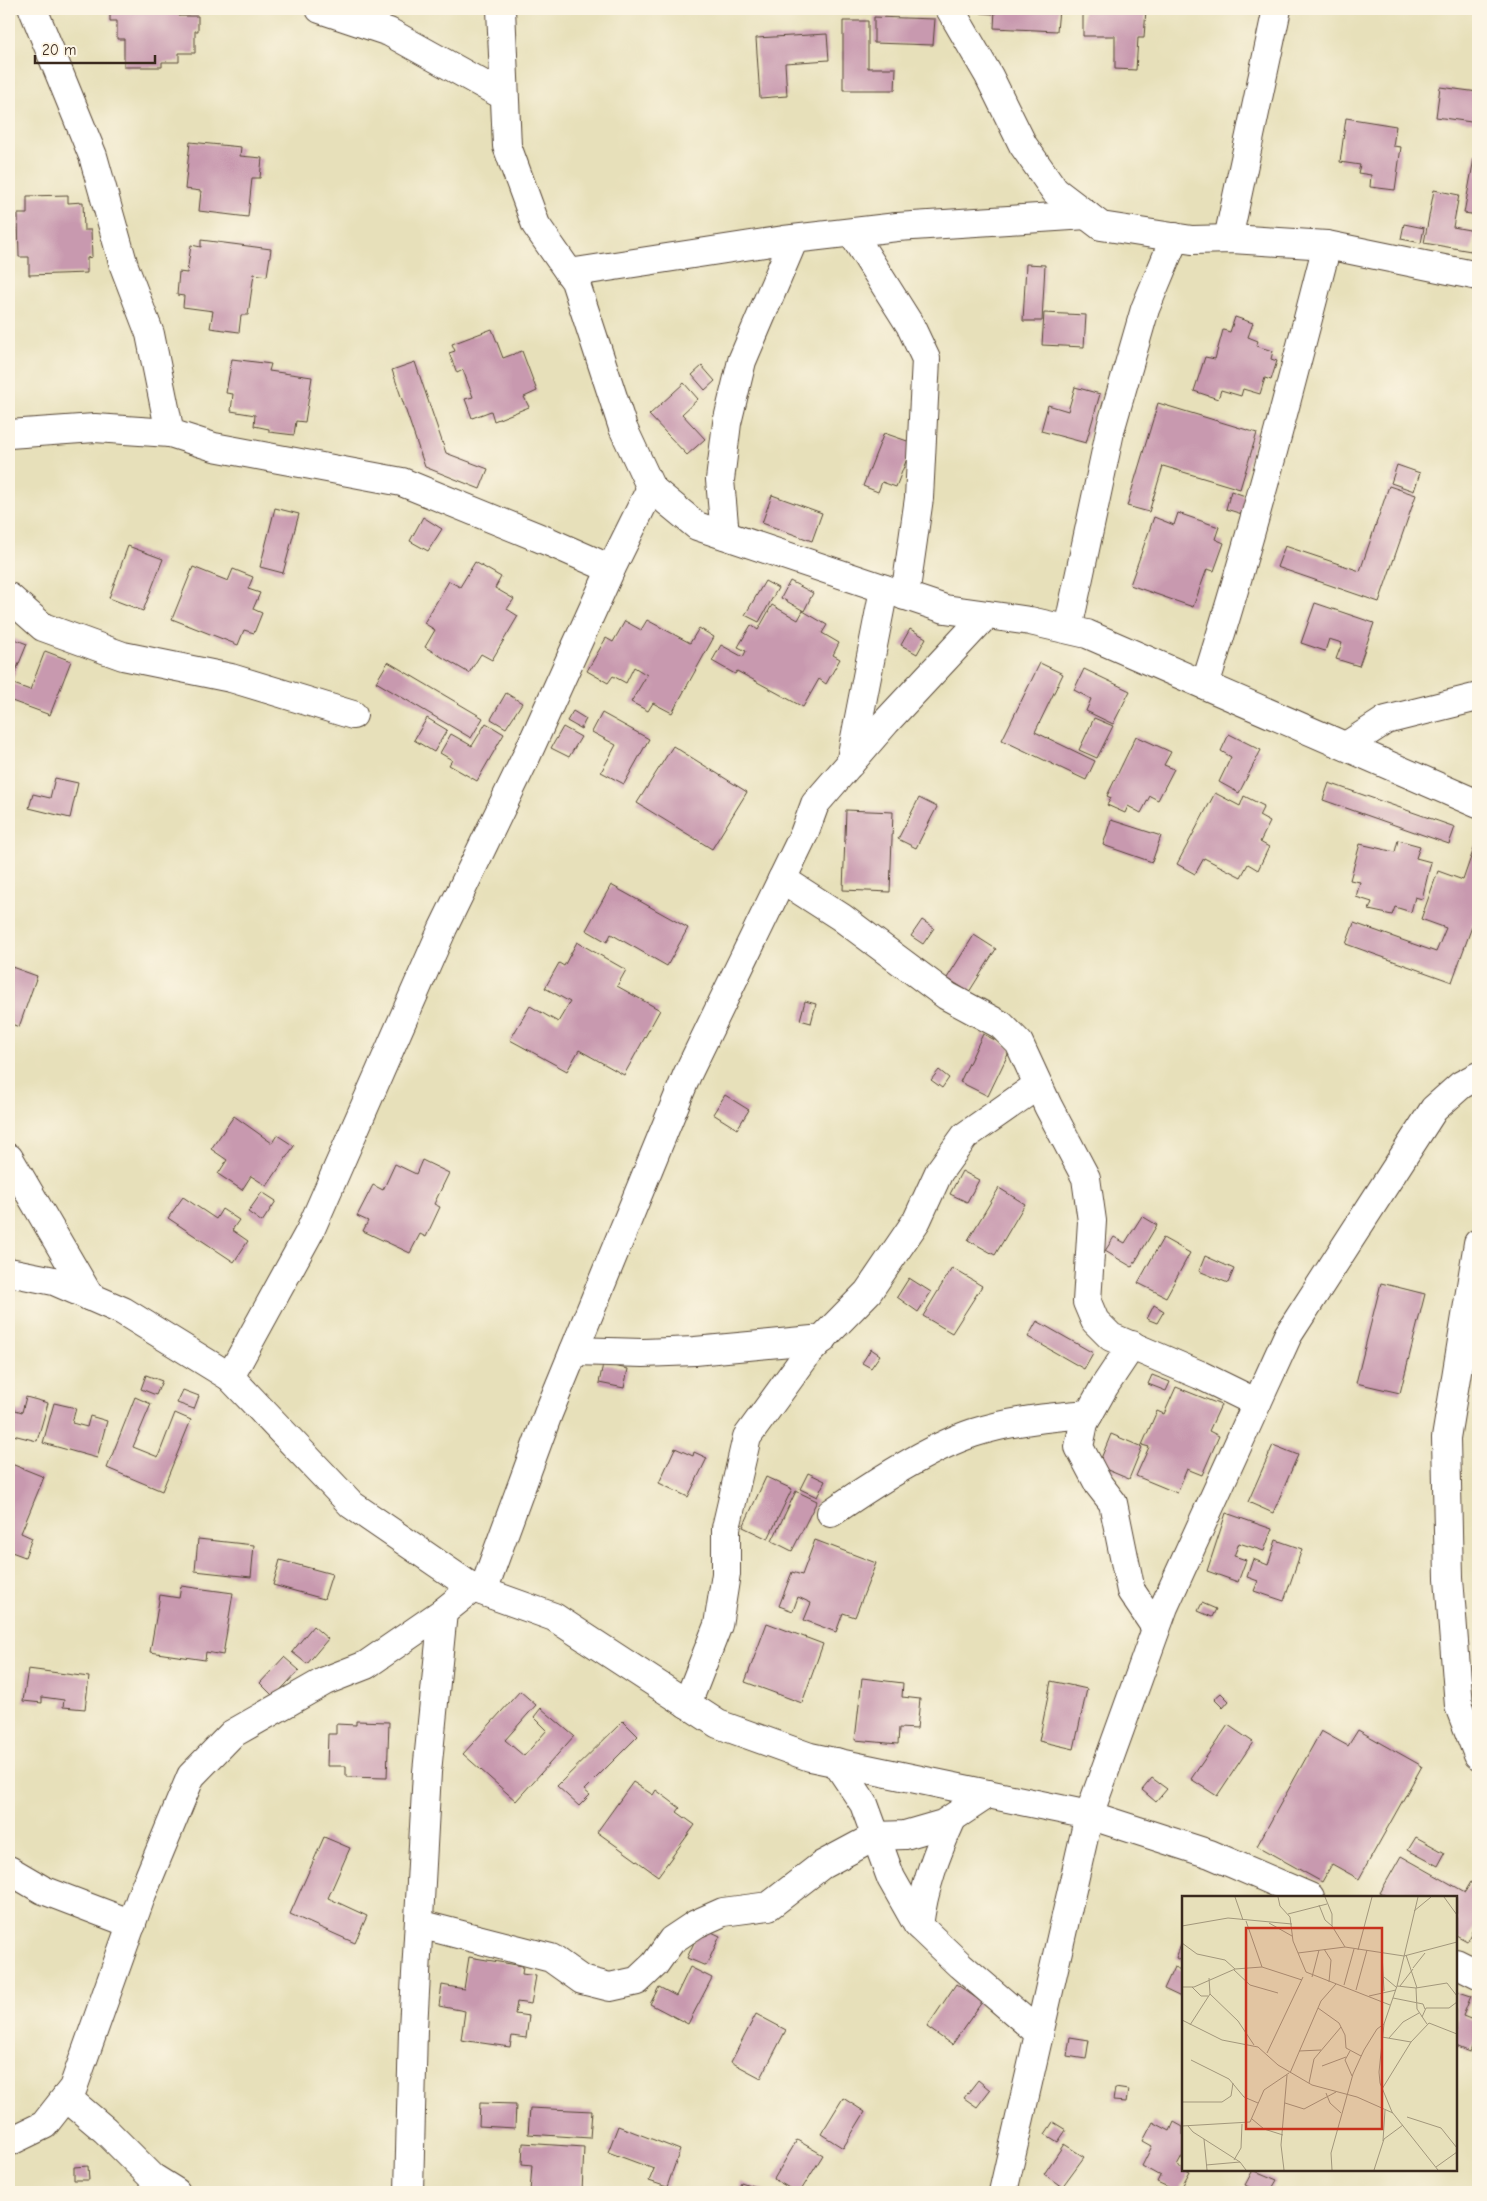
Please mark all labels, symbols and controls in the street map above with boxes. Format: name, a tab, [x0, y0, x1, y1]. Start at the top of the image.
scale bar	[35, 32, 155, 64]
text: 20 m	[42, 41, 76, 59]
inset map	[1182, 1896, 1457, 2171]

